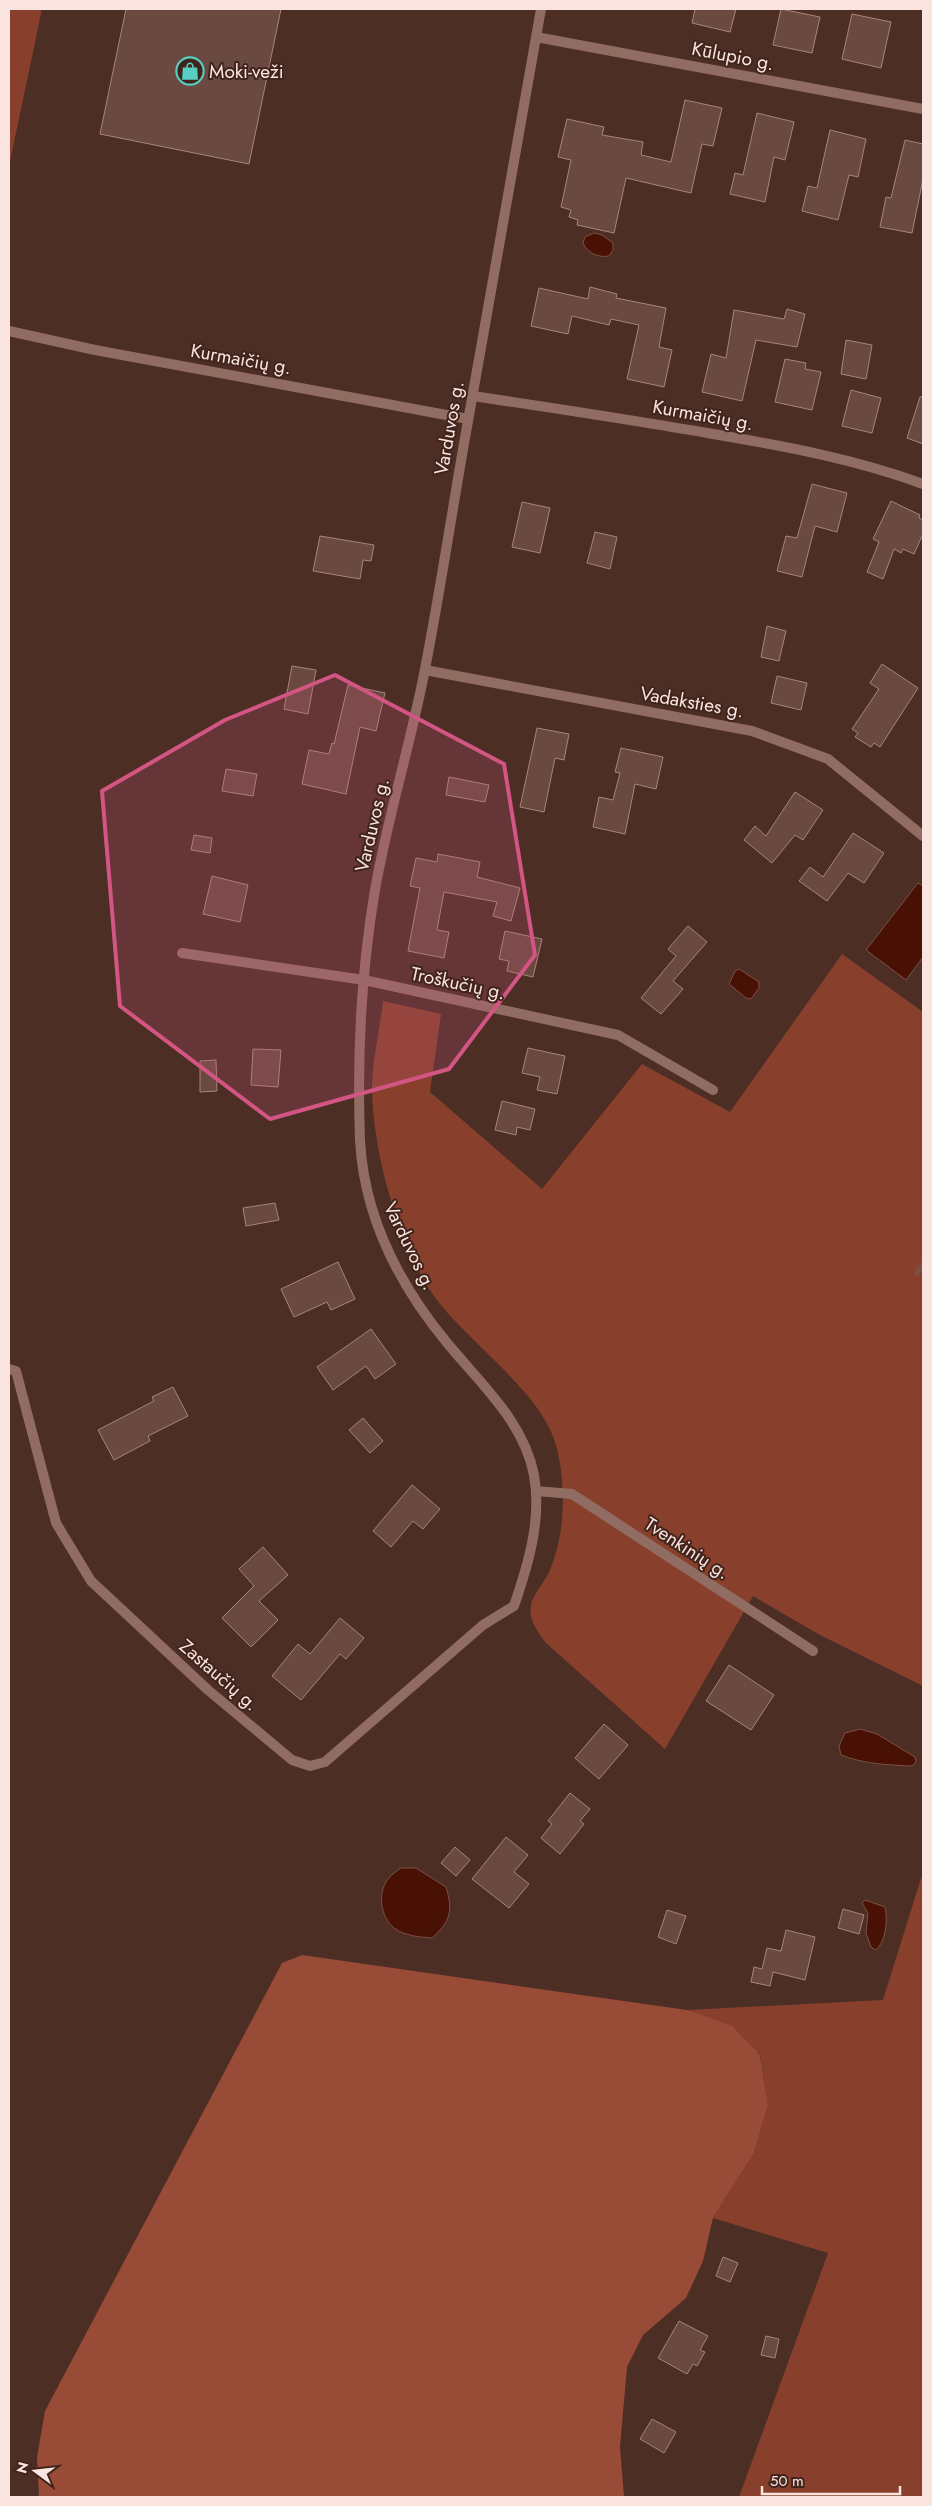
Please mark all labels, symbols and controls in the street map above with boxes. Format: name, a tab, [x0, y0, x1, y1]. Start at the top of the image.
street label: Kūlupio g.	[689, 35, 777, 77]
shop icon: Moki-veži	[175, 56, 205, 86]
place label: Moki-veži	[209, 58, 284, 85]
street label: Kurmaičių g.	[189, 337, 293, 381]
street label: Varduvos g.	[427, 379, 471, 477]
street label: Kurmaičių g.	[651, 393, 755, 437]
street label: Vadaksties g.	[638, 680, 746, 724]
street label: Varduvos g.	[348, 775, 396, 875]
street label: Troškučių g.	[408, 960, 508, 1006]
street label: Varduvos g.	[377, 1197, 443, 1295]
street label: Tvenkinių g.	[639, 1510, 735, 1586]
street label: Zastaučių g.	[174, 1633, 264, 1717]
north arrow	[10, 2446, 60, 2496]
text: N	[11, 2460, 34, 2476]
scale bar	[762, 2464, 900, 2496]
text: 50 m	[770, 2470, 804, 2492]

